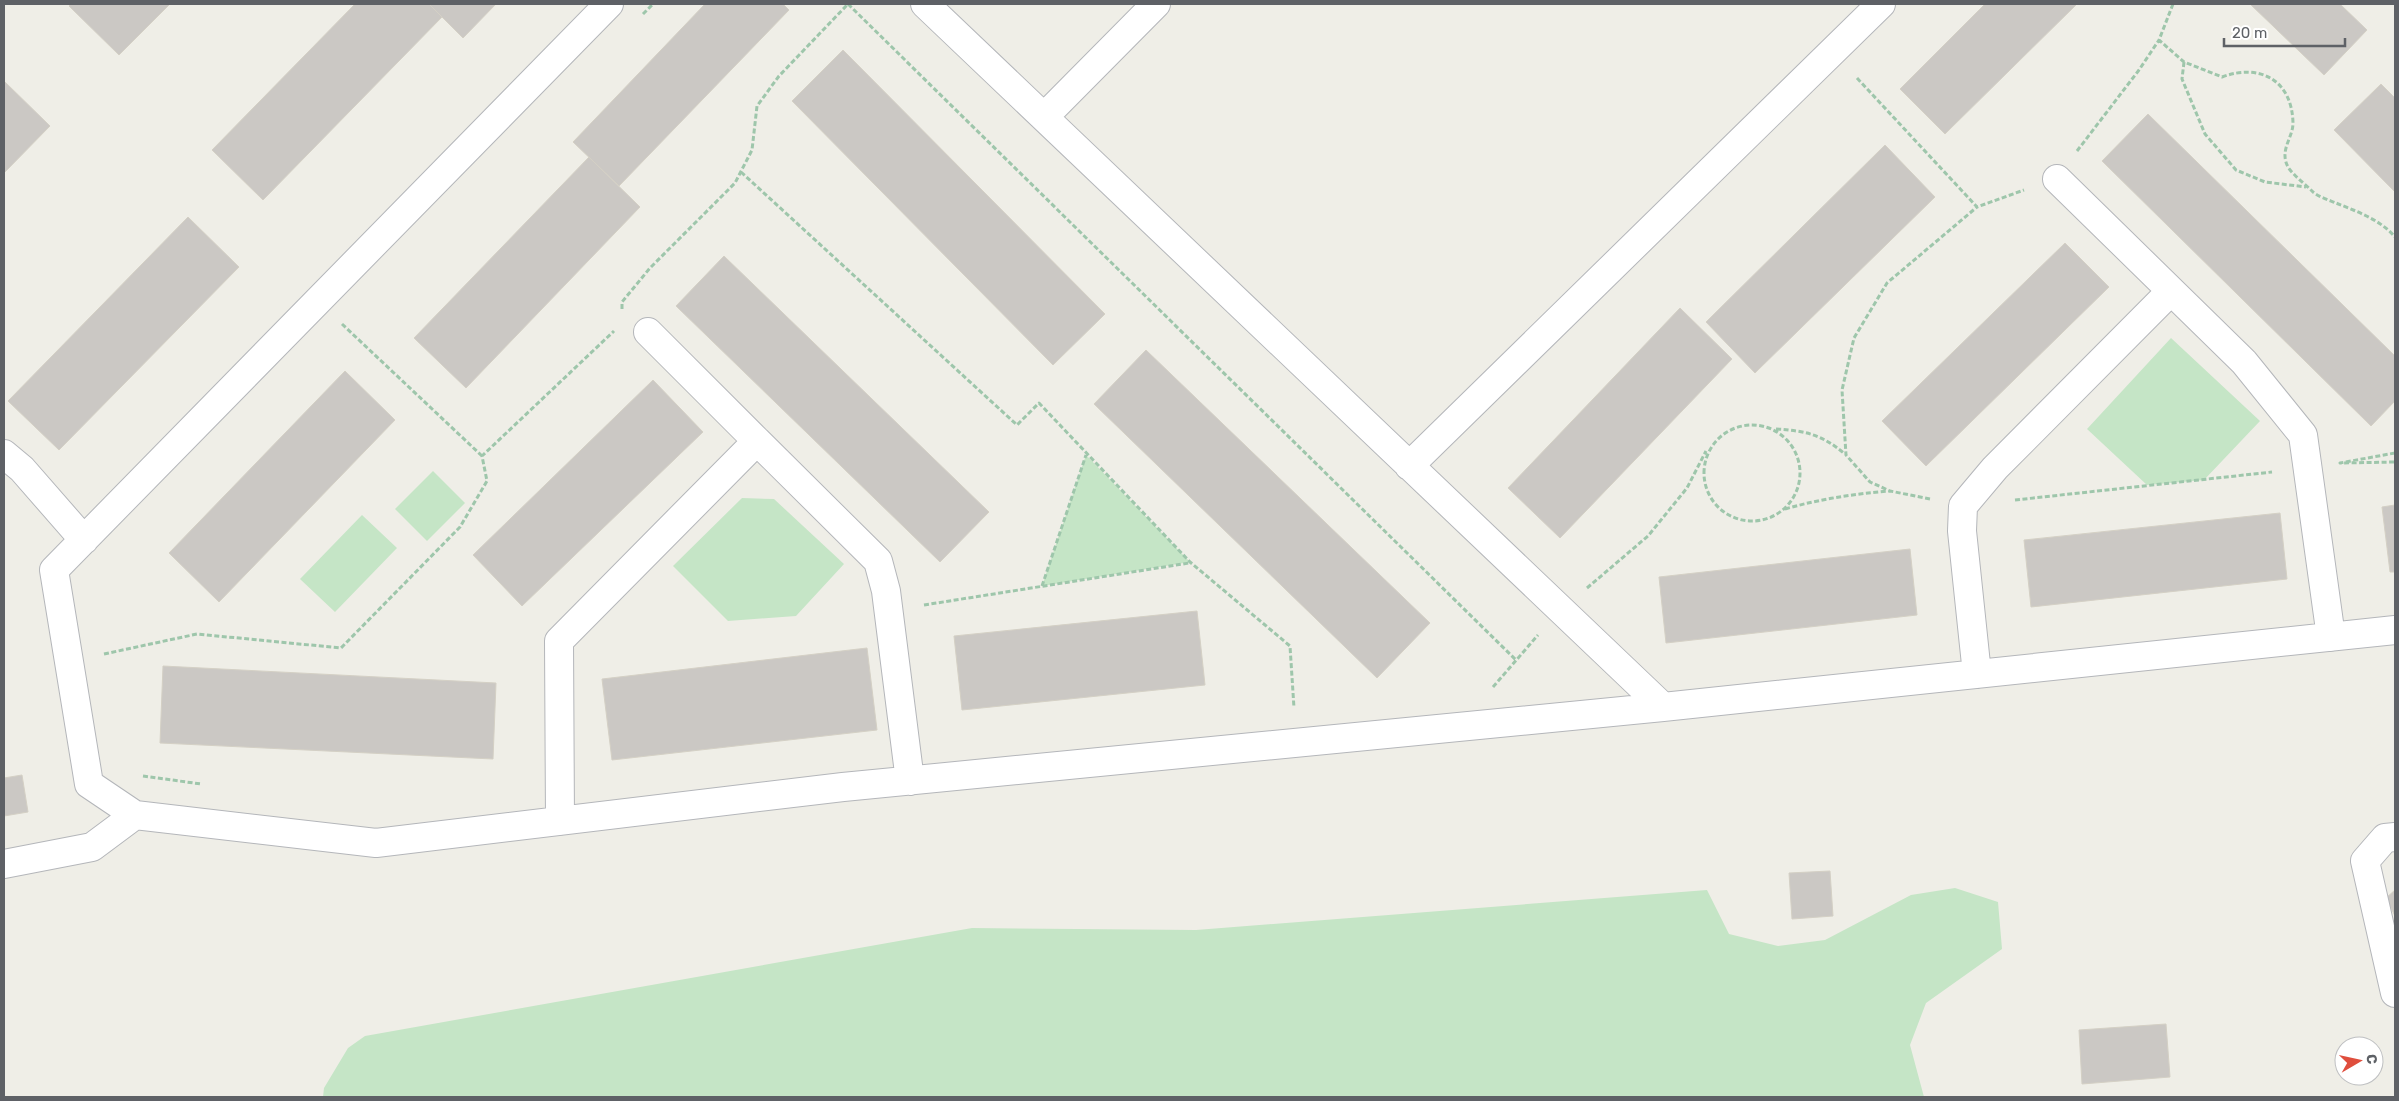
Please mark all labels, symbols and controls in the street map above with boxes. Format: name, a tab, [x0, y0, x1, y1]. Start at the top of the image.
scale bar	[2224, 15, 2345, 47]
text: 20 m	[2232, 24, 2267, 42]
north arrow	[2334, 1036, 2384, 1086]
text: С	[2362, 1053, 2381, 1065]

